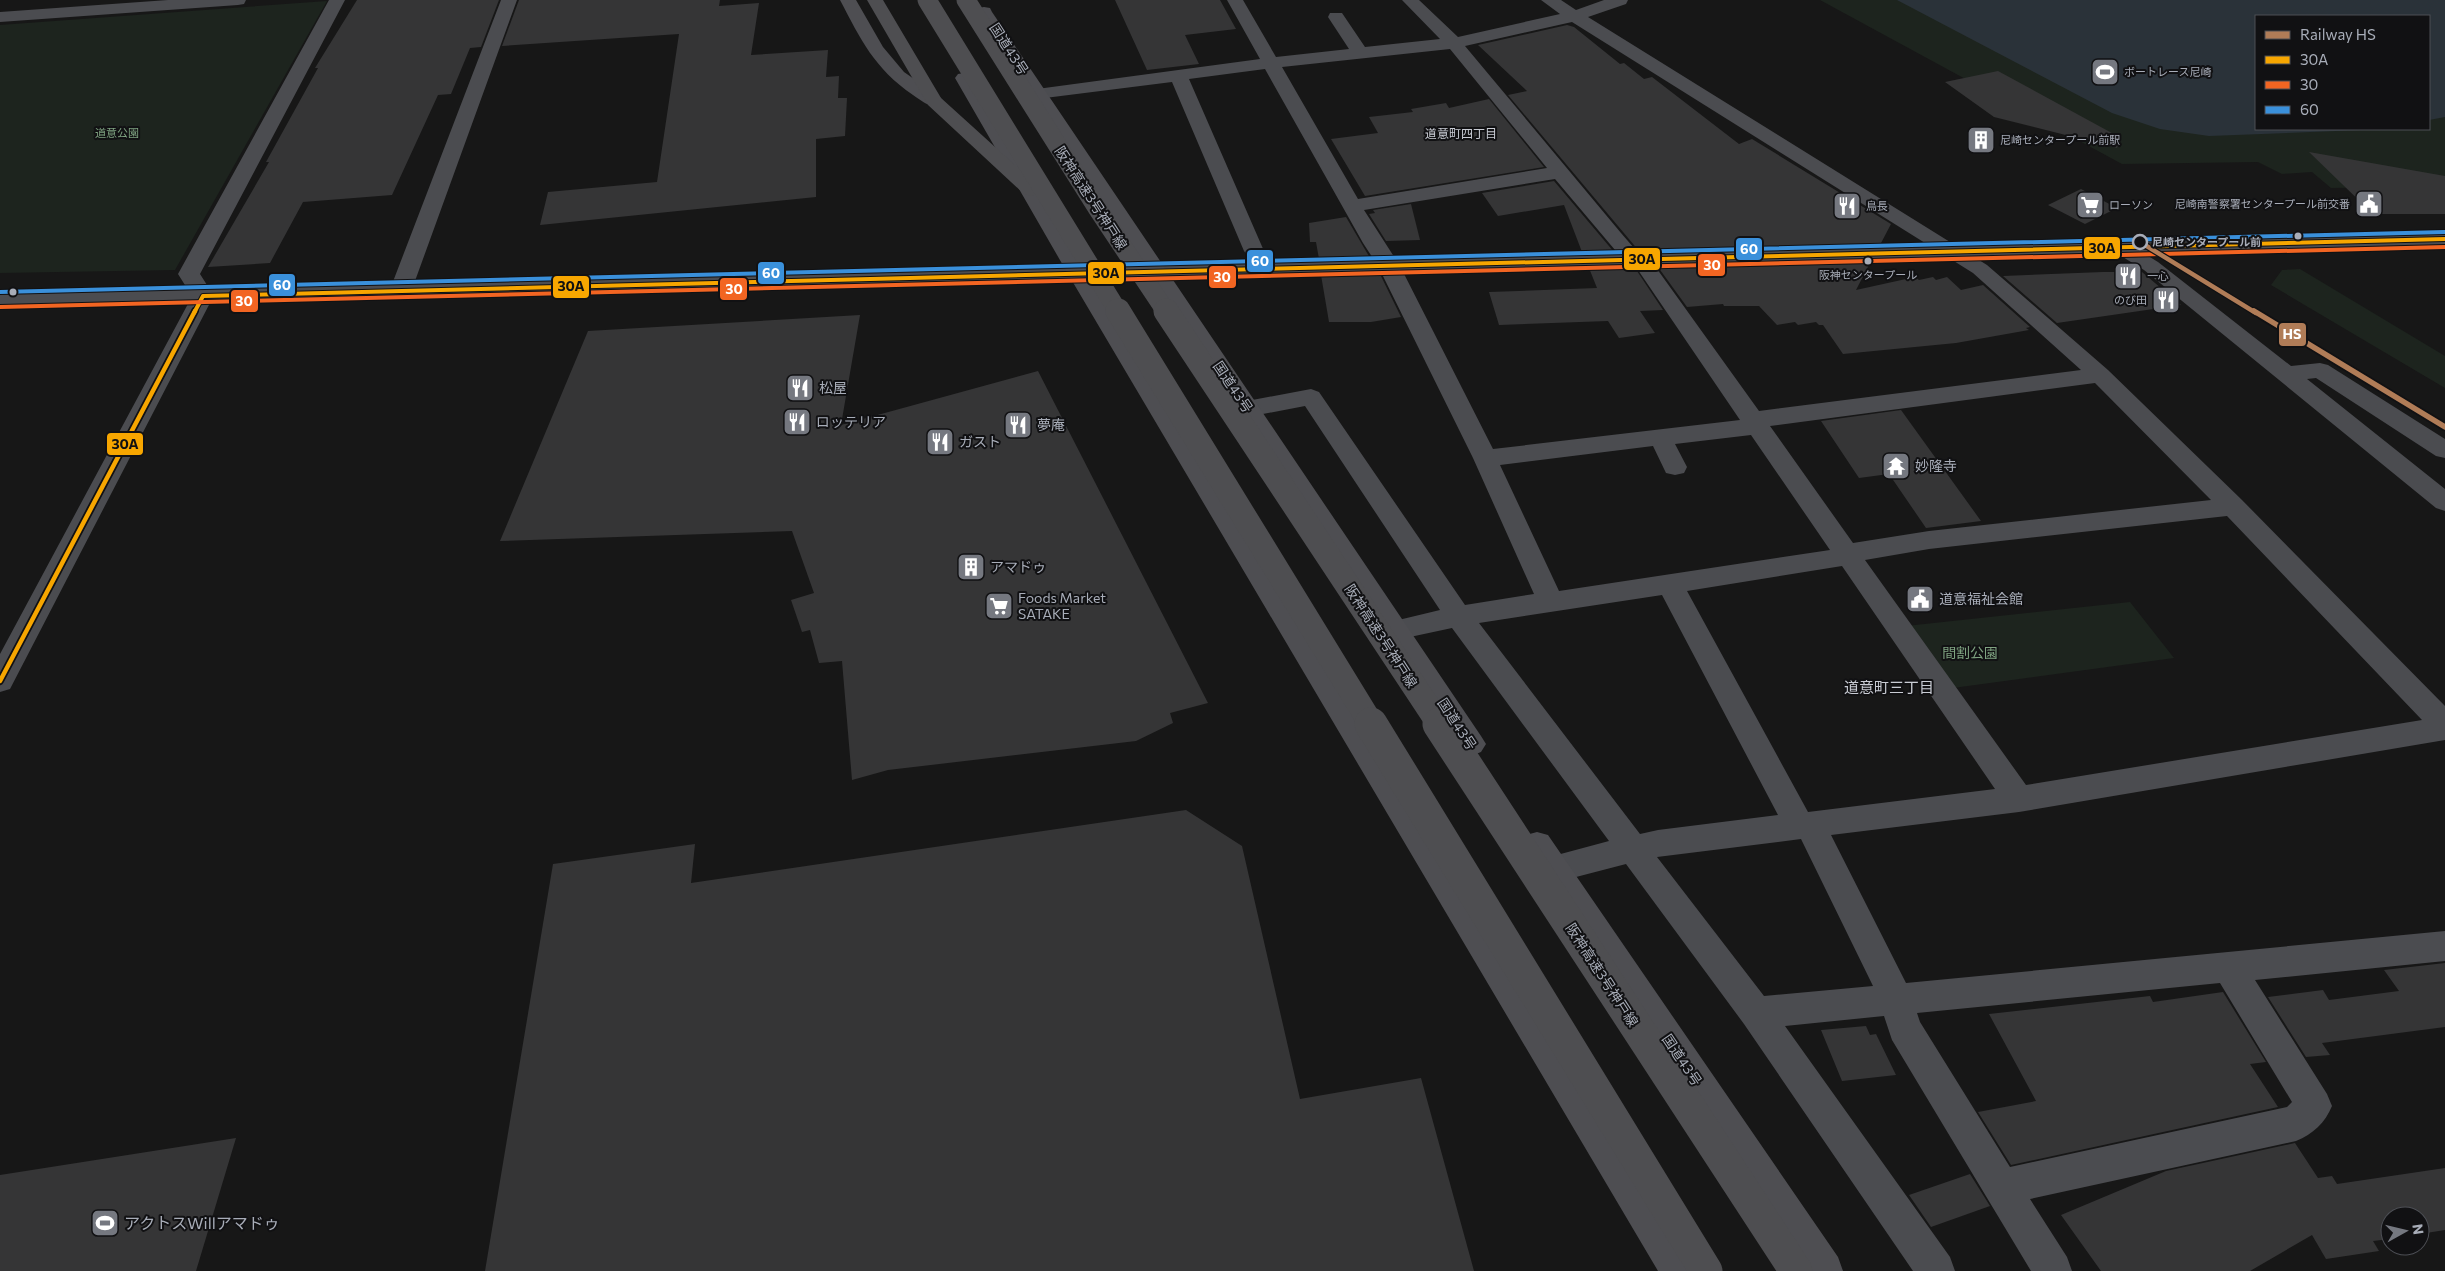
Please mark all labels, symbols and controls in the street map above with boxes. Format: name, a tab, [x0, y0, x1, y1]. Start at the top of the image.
legend	[2255, 15, 2430, 130]
street label: 国道43号	[986, 20, 1032, 78]
text: Railway HS	[2300, 25, 2376, 43]
text: 30A	[2300, 50, 2328, 68]
sports icon: ボートレース尼崎	[2090, 57, 2120, 87]
place label: ボートレース尼崎	[2124, 65, 2211, 78]
text: 30	[2300, 75, 2318, 93]
text: 60	[2300, 100, 2319, 118]
building icon: 尼崎センタープール前駅	[1966, 125, 1996, 155]
park label: 道意公園	[95, 126, 139, 139]
district label: 道意町四丁目	[1425, 126, 1497, 140]
place label: 尼崎センタープール前駅	[2000, 133, 2120, 146]
street label: 阪神高速3号神戸線	[1052, 143, 1131, 253]
public building icon: 尼崎南警察署センタープール前交番	[2354, 189, 2384, 219]
supermarket icon: ローソン	[2075, 190, 2105, 220]
restaurant icon: 鳥長	[1832, 191, 1862, 221]
place label: 尼崎南警察署センタープール前交番	[2175, 197, 2350, 210]
place label: ローソン	[2109, 198, 2153, 211]
place label: 鳥長	[1866, 199, 1888, 212]
unlabelled marker	[2293, 231, 2303, 241]
marker: 尼崎センタープール前	[2132, 234, 2148, 250]
place label: 尼崎センタープール前	[2152, 235, 2261, 248]
line badge: 30A	[2083, 236, 2121, 260]
line badge: 60	[1735, 237, 1763, 261]
text: 30A	[2088, 239, 2116, 256]
text: 60	[1740, 240, 1758, 257]
line badge: 30A	[1623, 247, 1661, 271]
line badge: 60	[1246, 249, 1274, 273]
text: 30A	[1628, 250, 1656, 267]
text: 60	[1251, 252, 1269, 269]
line badge: 30	[1697, 253, 1726, 277]
text: 30	[1703, 256, 1721, 273]
marker: 阪神センタープール	[1863, 256, 1873, 266]
line badge: 60	[757, 261, 785, 285]
line badge: 30A	[1087, 261, 1125, 285]
restaurant icon: 一心	[2113, 261, 2143, 291]
text: 60	[762, 264, 780, 281]
text: 30A	[1092, 264, 1120, 281]
line badge: 30	[1208, 265, 1237, 289]
text: 30	[1213, 268, 1231, 285]
place label: 阪神センタープール	[1819, 268, 1917, 281]
place label: 一心	[2147, 269, 2169, 282]
line badge: 60	[268, 273, 296, 297]
line badge: 30A	[552, 275, 590, 299]
text: 60	[273, 276, 291, 293]
text: 30A	[557, 277, 585, 294]
line badge: 30	[719, 277, 748, 301]
text: 30	[725, 280, 743, 297]
restaurant icon: のび田	[2151, 285, 2181, 315]
unlabelled marker	[8, 287, 18, 297]
line badge: 30	[230, 289, 259, 313]
text: 30	[235, 292, 253, 309]
place label: のび田	[2114, 293, 2147, 306]
line badge: HS	[2278, 322, 2307, 347]
text: HS	[2283, 325, 2301, 342]
street label: 国道43号	[1210, 358, 1257, 416]
restaurant icon: 松屋	[785, 373, 815, 403]
place label: 松屋	[819, 379, 847, 396]
restaurant icon: ロッテリア	[782, 407, 812, 437]
restaurant icon: 夢庵	[1003, 410, 1033, 440]
place label: ロッテリア	[816, 413, 886, 430]
place label: 夢庵	[1037, 416, 1065, 433]
restaurant icon: ガスト	[925, 427, 955, 457]
line badge: 30A	[106, 432, 144, 456]
place label: ガスト	[959, 433, 1001, 450]
text: 30A	[111, 435, 139, 452]
temple icon: 妙隆寺	[1881, 451, 1911, 481]
place label: 妙隆寺	[1915, 457, 1957, 474]
building icon: アマドゥ	[956, 552, 986, 582]
place label: アマドゥ	[990, 558, 1046, 575]
street label: 阪神高速3号神戸線	[1342, 581, 1421, 691]
public building icon: 道意福祉会館	[1905, 584, 1935, 614]
place label: Foods Market SATAKE	[1018, 589, 1106, 622]
place label: 道意福祉会館	[1939, 590, 2023, 607]
supermarket icon: Foods Market SATAKE	[984, 591, 1014, 621]
park label: 間割公園	[1942, 644, 1998, 661]
district label: 道意町三丁目	[1844, 678, 1934, 696]
street label: 国道43号	[1434, 695, 1480, 753]
street label: 阪神高速3号神戸線	[1563, 920, 1642, 1030]
street label: 国道43号	[1659, 1031, 1706, 1089]
north arrow	[2380, 1206, 2430, 1256]
sports icon: アクトスWillアマドゥ	[90, 1208, 120, 1238]
place label: アクトスWillアマドゥ	[124, 1213, 280, 1232]
text: N	[2409, 1223, 2428, 1236]

